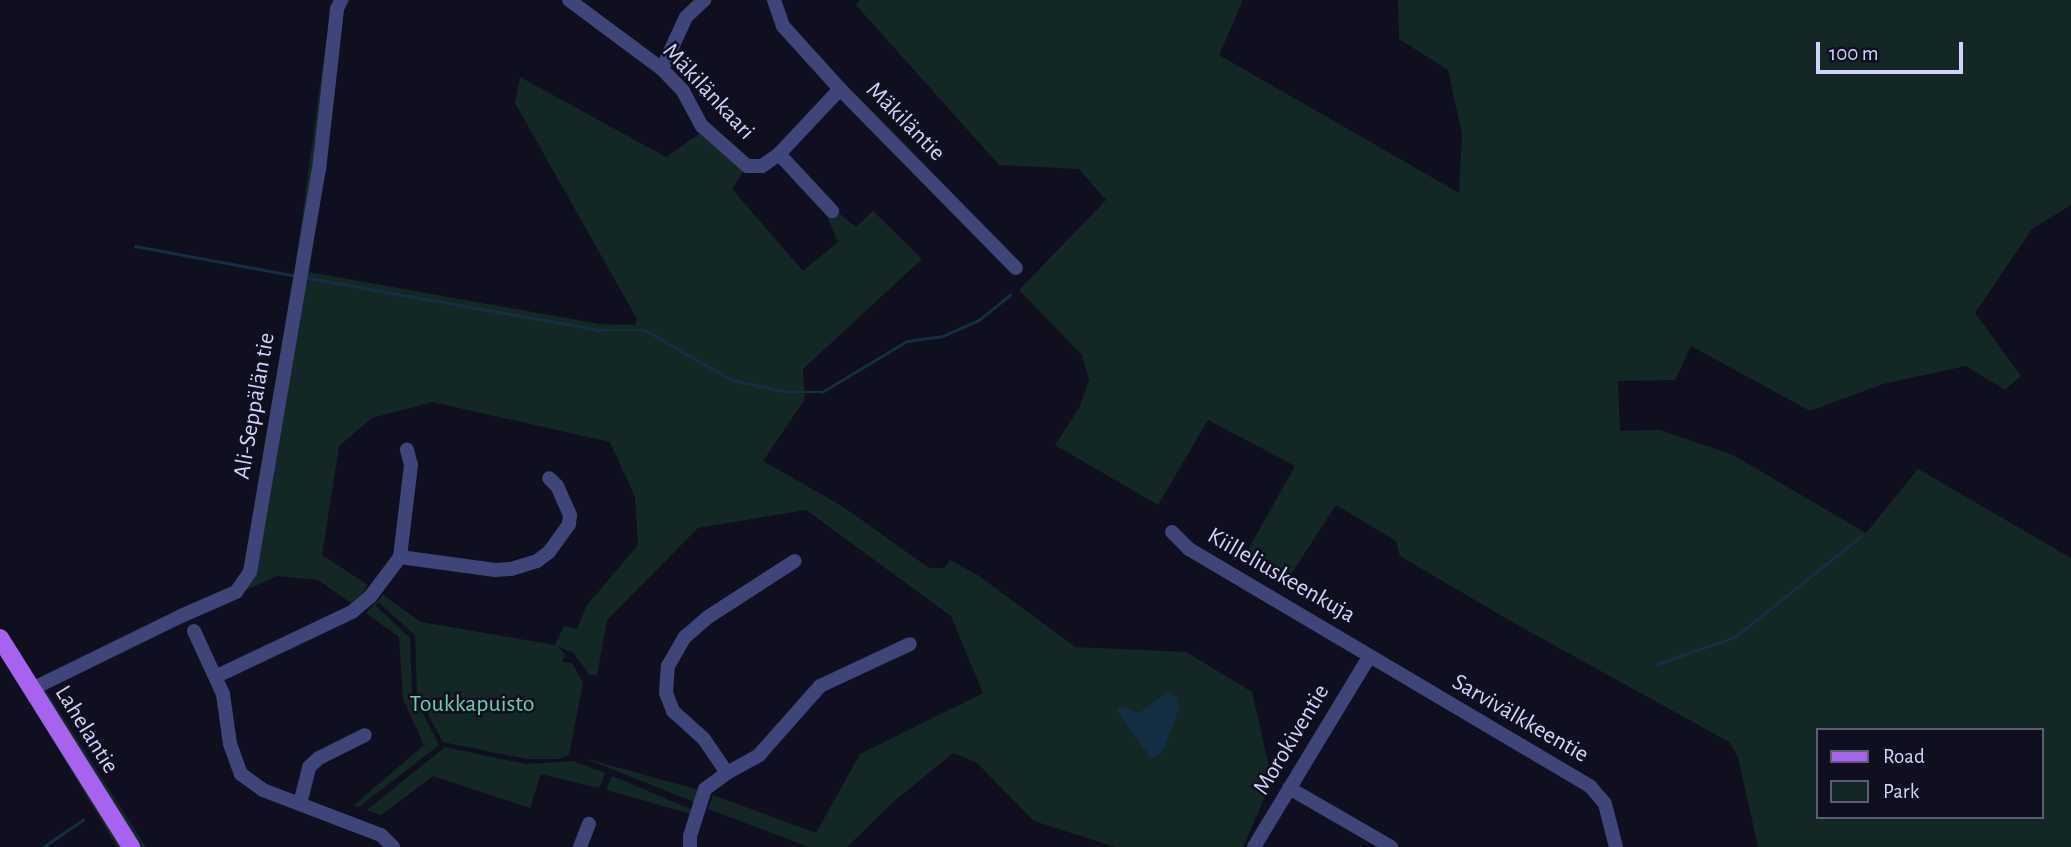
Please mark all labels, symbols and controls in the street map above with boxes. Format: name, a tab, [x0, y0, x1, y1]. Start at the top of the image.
scale bar	[1819, 28, 1966, 72]
street label: Mäkilänkaari	[656, 38, 760, 146]
text: 100 m	[1829, 43, 1879, 64]
street label: Mäkiläntie	[859, 76, 951, 168]
street label: Ali-Seppälän tie	[228, 331, 282, 481]
street label: Kiilleliuskeenkuja	[1202, 522, 1360, 630]
street label: Sarvivälkkeentie	[1447, 668, 1593, 770]
street label: Morokiventie	[1248, 679, 1336, 801]
street label: Lahelantie	[48, 681, 124, 779]
park label: Toukkapuisto	[410, 691, 534, 719]
legend	[1815, 728, 2043, 819]
text: Road	[1883, 746, 1925, 767]
text: Park	[1883, 781, 1919, 802]

